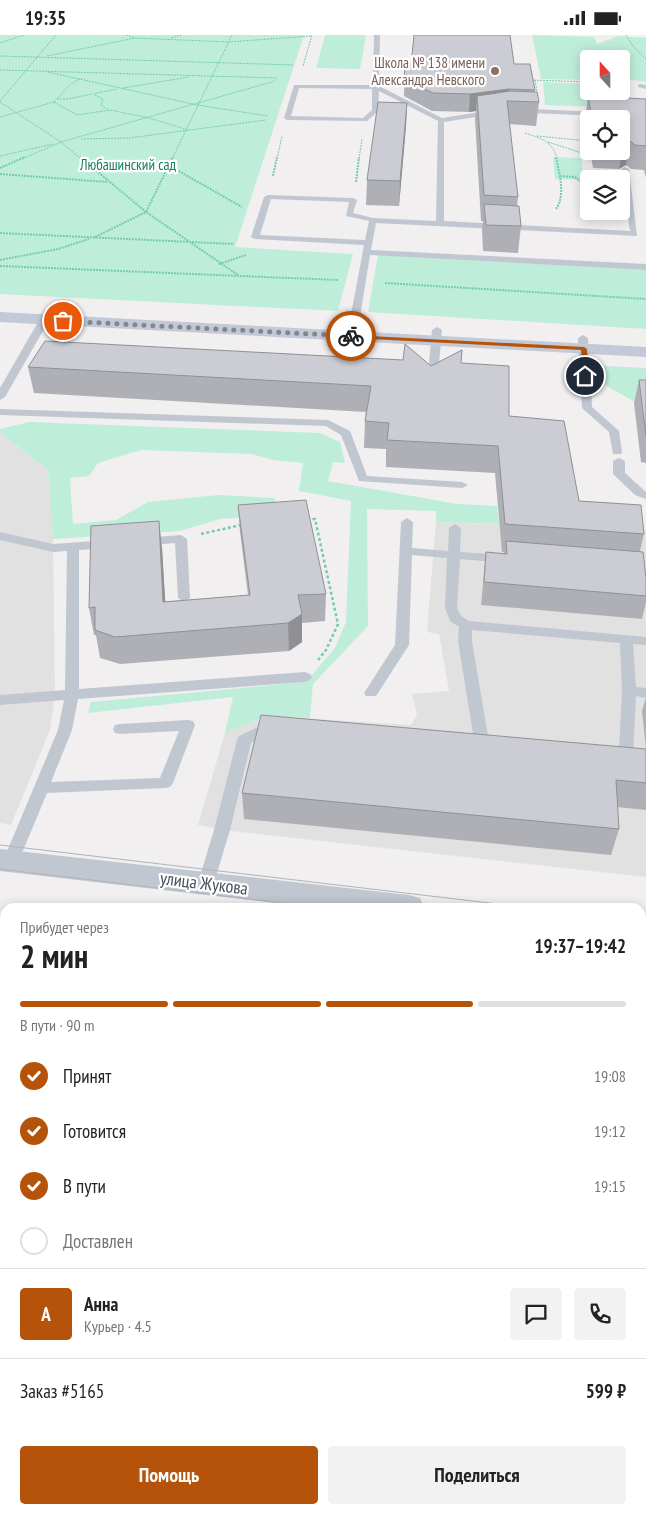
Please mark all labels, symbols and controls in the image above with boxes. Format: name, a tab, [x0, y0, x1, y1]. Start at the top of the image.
text: 19:35	[25, 6, 66, 30]
north arrow	[580, 50, 630, 100]
map controls	[580, 50, 630, 220]
place label: Школа № 138 имени Александра Невского	[371, 53, 485, 89]
marker: Школа № 138 имени Александра Невского	[489, 65, 501, 77]
button: locate	[580, 110, 630, 160]
park label: Любашинский сад	[79, 155, 176, 174]
button: layers	[580, 170, 630, 220]
pin	[42, 300, 84, 342]
icon: bag	[49, 307, 77, 335]
courier	[326, 311, 376, 361]
icon: bike	[337, 322, 365, 350]
pin	[564, 355, 606, 397]
icon: home	[571, 362, 599, 390]
street label: улица Жукова	[159, 866, 249, 900]
text: Прибудет через	[20, 917, 109, 937]
text: 19:37–19:42	[534, 934, 626, 958]
text: 2 мин	[20, 935, 88, 977]
text: В пути · 90 m	[20, 1015, 94, 1035]
icon: check	[20, 1062, 48, 1090]
text: Принят	[63, 1064, 111, 1088]
text: 19:08	[594, 1066, 626, 1086]
icon: check	[20, 1117, 48, 1145]
text: Готовится	[63, 1119, 126, 1143]
text: 19:12	[594, 1121, 626, 1141]
icon: check	[20, 1172, 48, 1200]
text: В пути	[63, 1174, 106, 1198]
text: 19:15	[594, 1176, 626, 1196]
text: Доставлен	[63, 1229, 133, 1253]
button: chat	[510, 1288, 562, 1340]
button: phone	[574, 1288, 626, 1340]
text: Анна	[84, 1292, 118, 1316]
text: А	[41, 1302, 51, 1326]
text: Курьер · 4.5	[84, 1316, 152, 1336]
text: Заказ #5165	[20, 1379, 104, 1403]
text: 599 ₽	[586, 1379, 626, 1403]
button: Помощь	[20, 1446, 318, 1504]
button: Поделиться	[328, 1446, 626, 1504]

